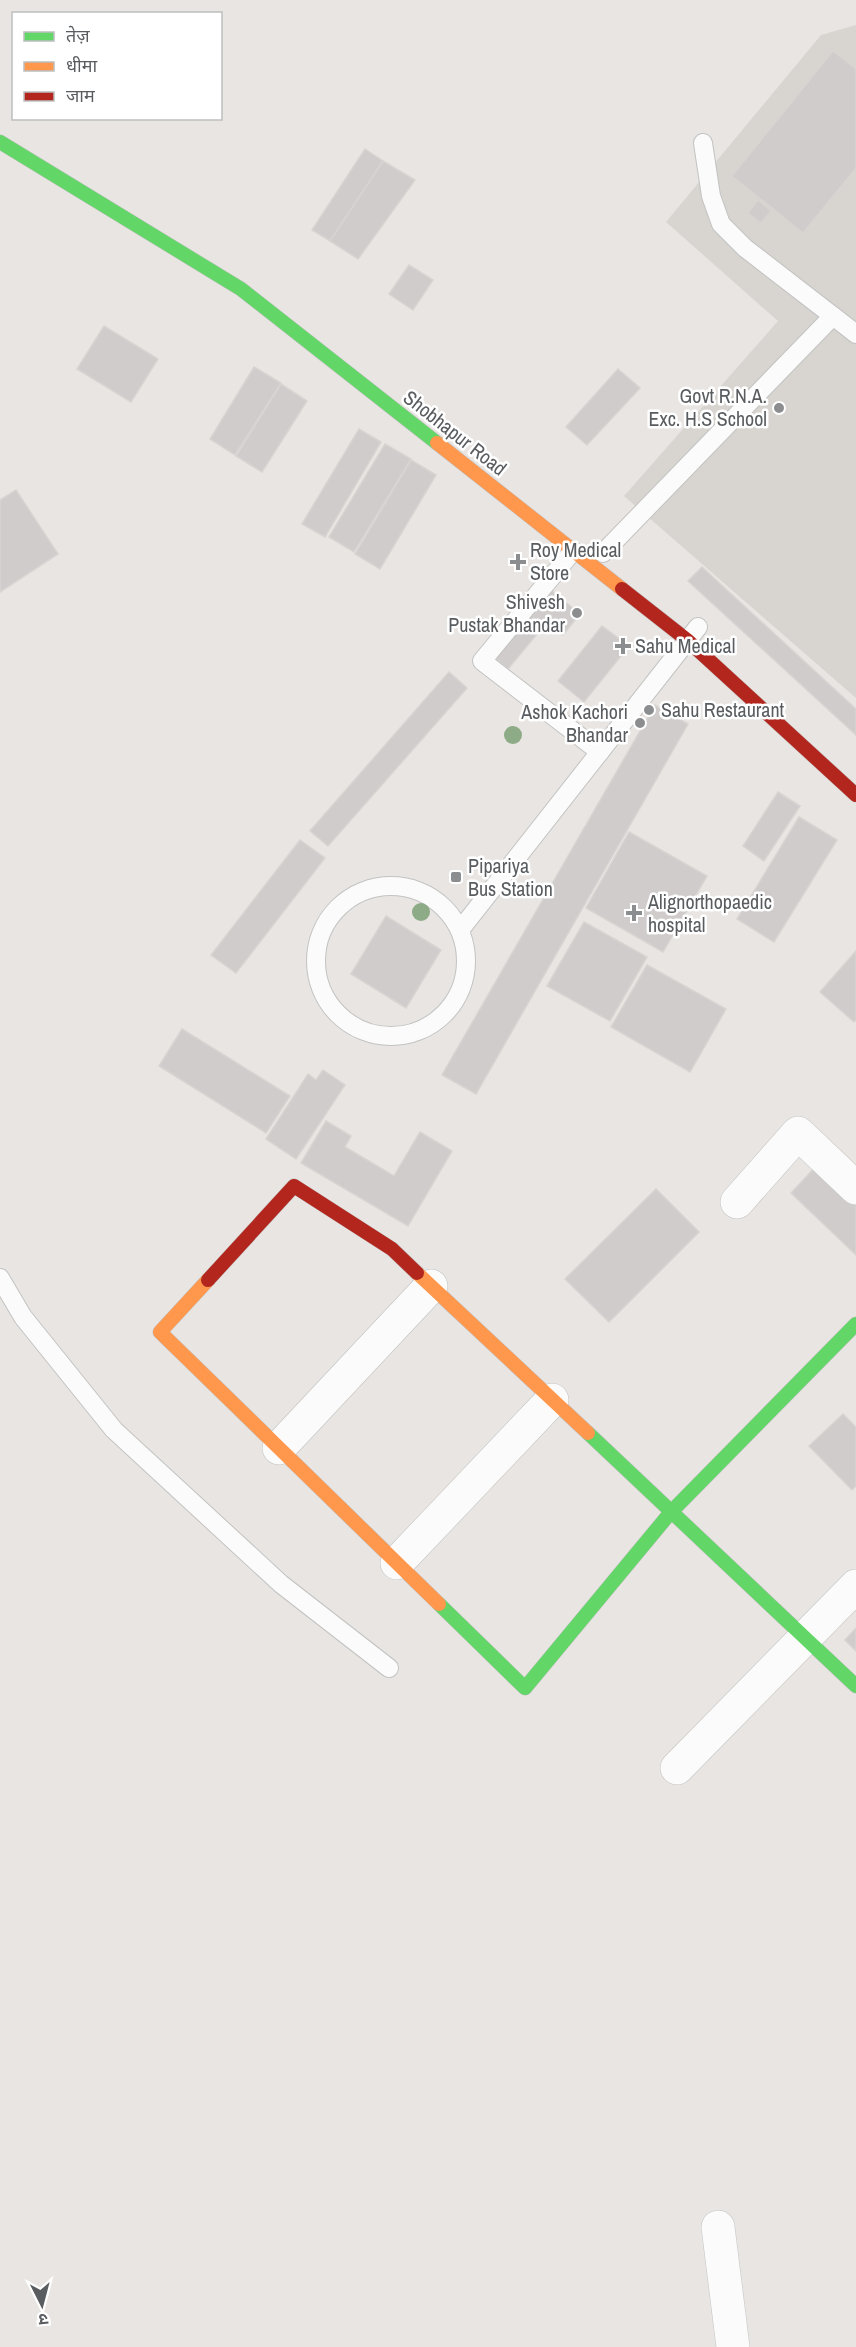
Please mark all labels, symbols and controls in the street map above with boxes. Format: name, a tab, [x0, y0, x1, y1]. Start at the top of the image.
legend	[12, 12, 222, 120]
text: तेज़	[66, 23, 90, 48]
text: धीमा	[66, 53, 97, 78]
text: जाम	[66, 83, 96, 108]
place label: Govt R.N.A. Exc. H.S School	[649, 382, 767, 432]
street label: Shobhapur Road	[398, 384, 512, 481]
marker: Govt R.N.A. Exc. H.S School	[772, 401, 786, 415]
place label: Roy Medical Store	[530, 536, 621, 586]
marker: Roy Medical Store	[511, 555, 525, 569]
place label: Shivesh Pustak Bhandar	[448, 588, 566, 638]
marker: Shivesh Pustak Bhandar	[570, 606, 584, 620]
place label: Sahu Medical	[635, 632, 735, 659]
marker: Sahu Medical	[616, 639, 630, 653]
place label: Sahu Restaurant	[661, 696, 785, 723]
place label: Ashok Kachori Bhandar	[520, 698, 629, 748]
marker: Sahu Restaurant	[642, 703, 656, 717]
marker: Ashok Kachori Bhandar	[633, 716, 647, 730]
place label: Pipariya Bus Station	[468, 852, 553, 902]
marker: Pipariya Bus Station	[449, 870, 463, 884]
place label: Alignorthopaedic hospital	[647, 888, 772, 938]
marker: Alignorthopaedic hospital	[625, 904, 643, 922]
north arrow	[12, 2275, 72, 2335]
text: उ	[37, 2308, 49, 2331]

